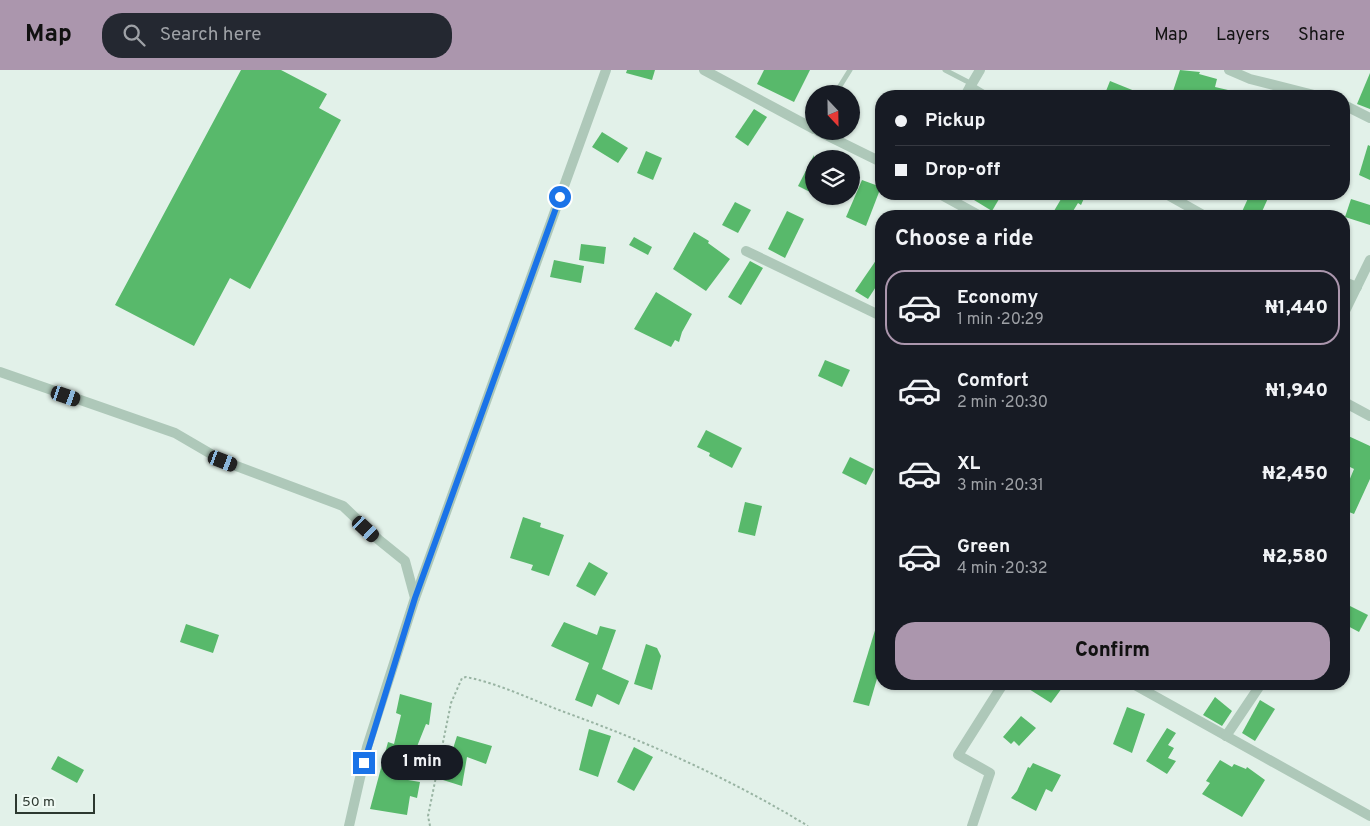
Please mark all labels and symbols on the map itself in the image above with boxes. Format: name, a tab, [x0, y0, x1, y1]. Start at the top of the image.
north arrow	[805, 85, 860, 140]
route start	[549, 186, 571, 208]
car	[49, 384, 82, 408]
car	[206, 449, 239, 473]
car	[349, 513, 382, 545]
callout: 1 min	[382, 746, 464, 780]
route end	[353, 752, 375, 774]
scale bar	[15, 791, 95, 814]

